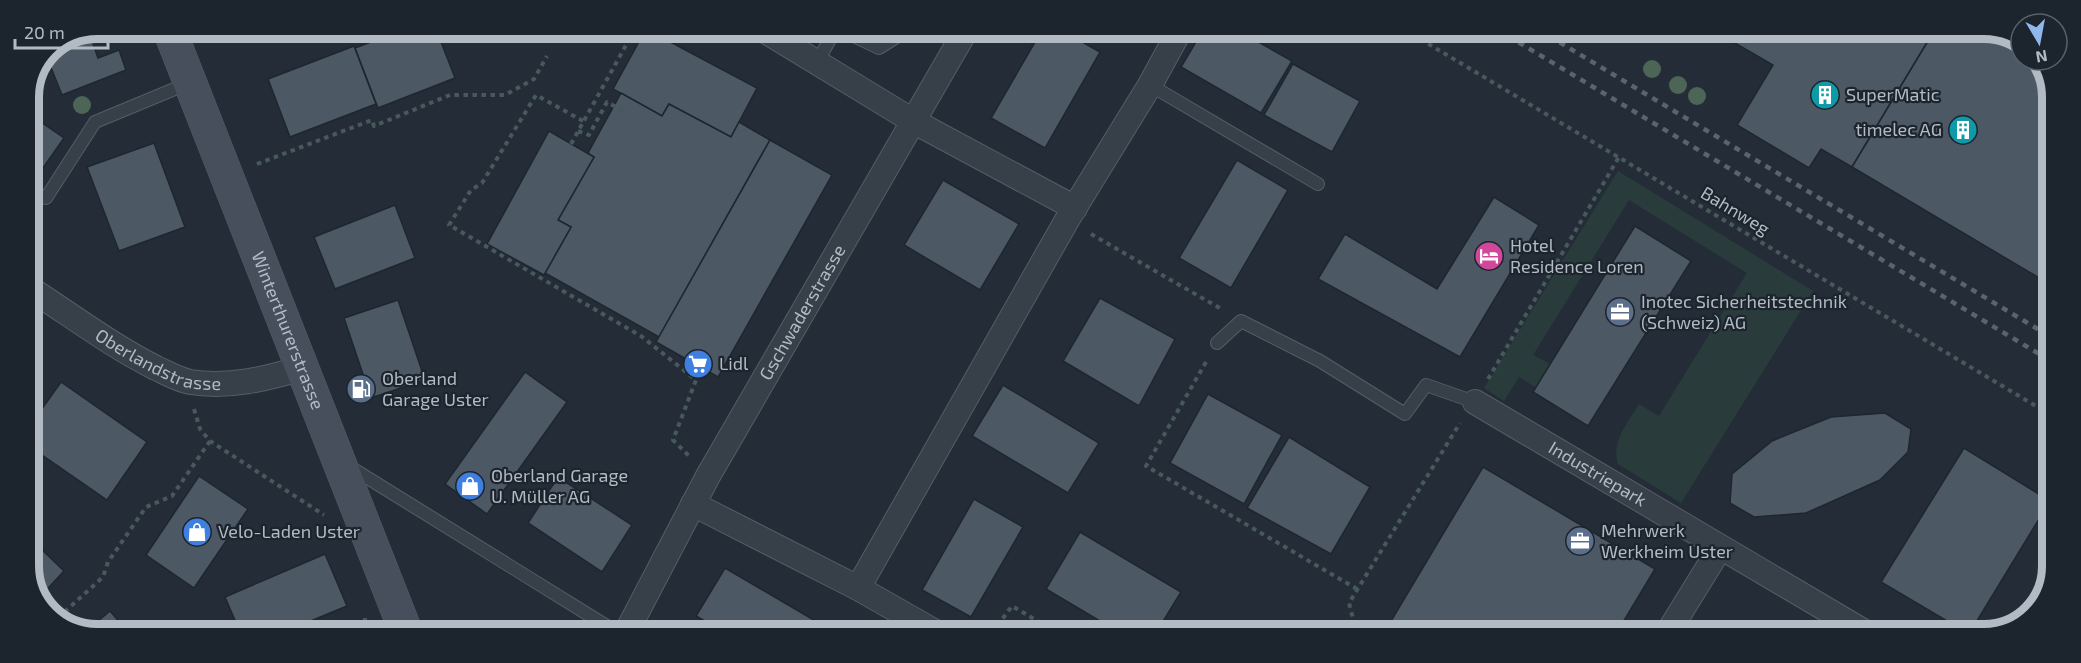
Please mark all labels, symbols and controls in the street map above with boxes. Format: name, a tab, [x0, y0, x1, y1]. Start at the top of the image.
scale bar	[15, 12, 108, 50]
north arrow	[2009, 12, 2069, 72]
text: 20 m	[24, 21, 65, 43]
text: N	[2034, 47, 2049, 68]
building icon: SuperMatic	[1809, 79, 1841, 111]
place label: SuperMatic	[1846, 83, 1940, 105]
building icon: timelec AG	[1947, 114, 1979, 146]
place label: timelec AG	[1855, 118, 1942, 140]
street label: Bahnweg	[1697, 181, 1774, 239]
place label: Hotel Residence Loren	[1510, 234, 1644, 277]
street label: Gschwaderstrasse	[754, 240, 849, 384]
hotel icon: Hotel Residence Loren	[1473, 240, 1505, 272]
street label: Winterthurerstrasse	[247, 248, 329, 413]
place label: Inotec Sicherheitstechnik (Schweiz) AG	[1641, 290, 1847, 333]
office icon: Inotec Sicherheitstechnik (Schweiz) AG	[1604, 296, 1636, 328]
street label: Oberlandstrasse	[92, 323, 221, 394]
supermarket icon: Lidl	[682, 348, 714, 380]
place label: Lidl	[719, 352, 749, 374]
place label: Oberland Garage Uster	[382, 367, 489, 410]
fuel station icon: Oberland Garage Uster	[345, 373, 377, 405]
street label: Industriepark	[1545, 436, 1651, 511]
place label: Oberland Garage U. Müller AG	[491, 464, 628, 507]
shop icon: Oberland Garage U. Müller AG	[454, 470, 486, 502]
shop icon: Velo-Laden Uster	[181, 516, 213, 548]
place label: Mehrwerk Werkheim Uster	[1601, 519, 1733, 562]
place label: Velo-Laden Uster	[218, 520, 360, 542]
office icon: Mehrwerk Werkheim Uster	[1564, 525, 1596, 557]

